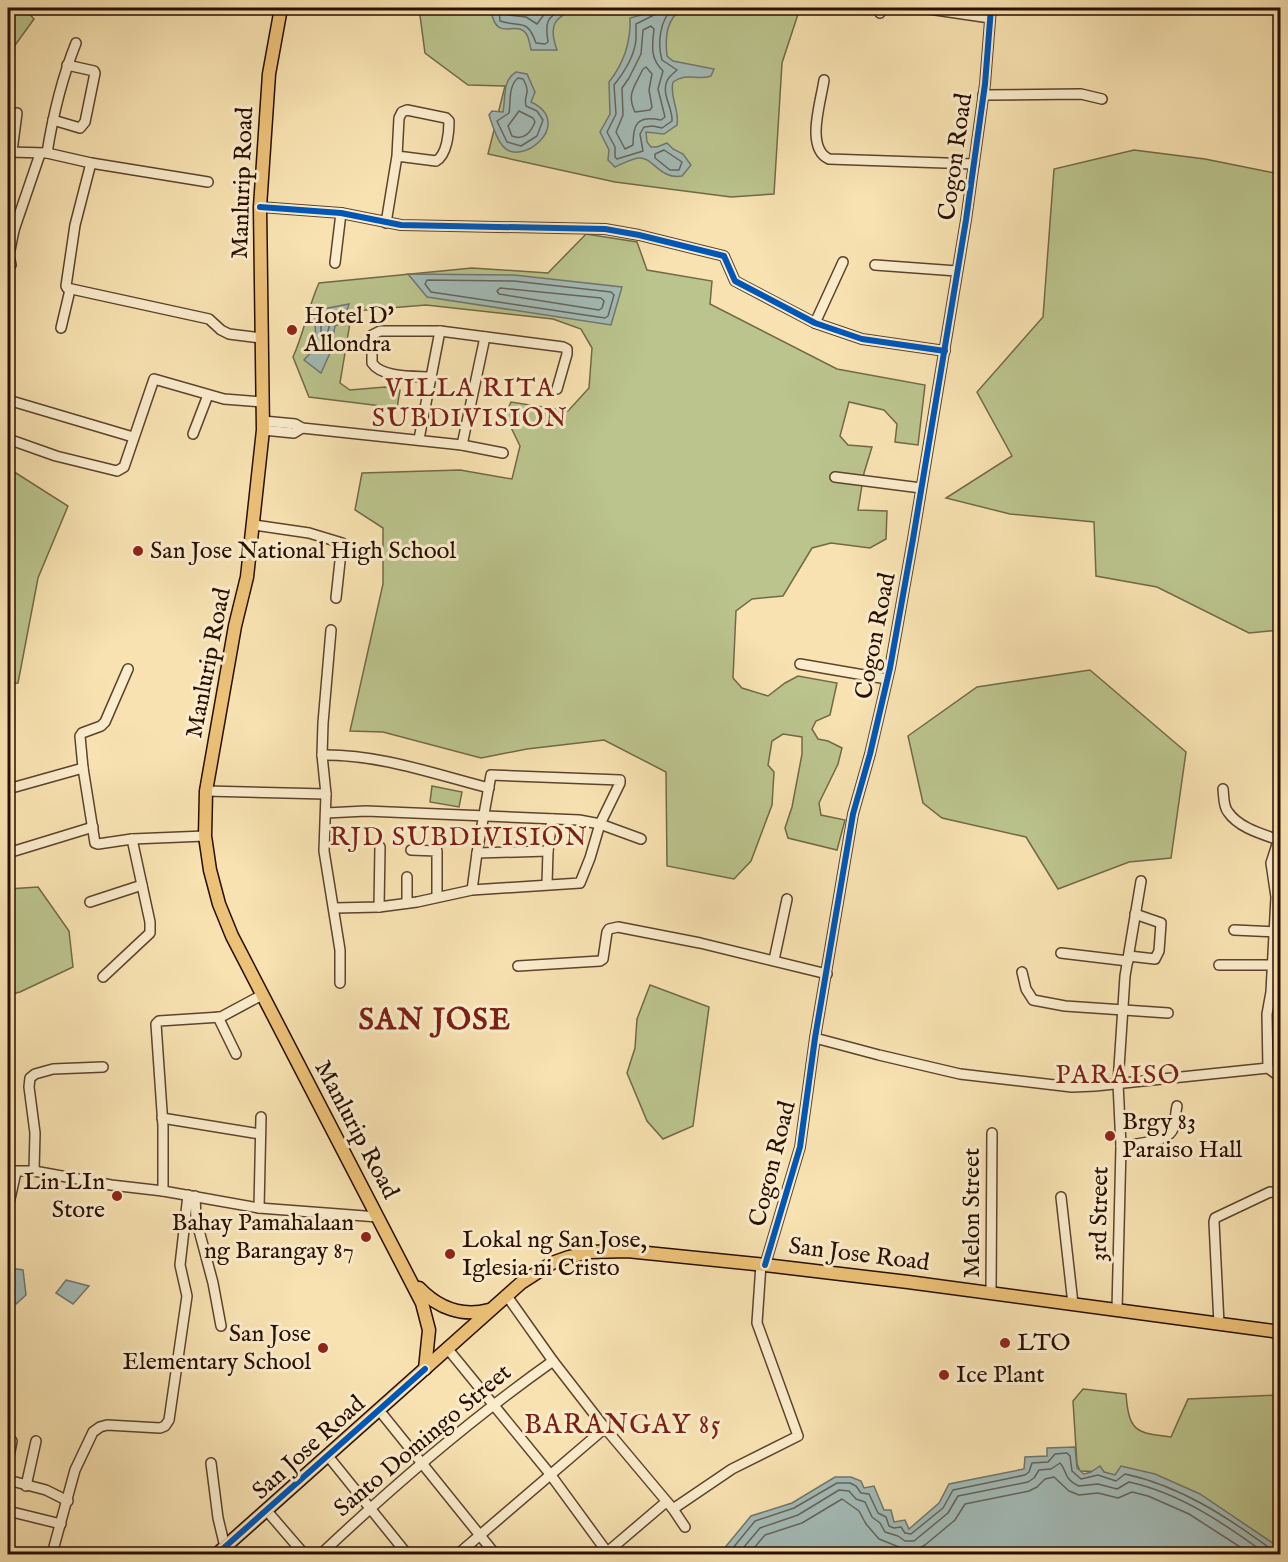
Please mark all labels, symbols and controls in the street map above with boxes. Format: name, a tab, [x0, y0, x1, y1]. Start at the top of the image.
street label: Cogon Road	[932, 91, 980, 223]
street label: Manlurip Road	[225, 106, 261, 260]
place label: Hotel D' Allondra	[303, 301, 394, 360]
marker: Hotel D' Allondra	[285, 323, 299, 337]
district label: VILLA RITA SUBDIVISION	[372, 372, 568, 435]
place label: San Jose National High School	[150, 536, 456, 567]
marker: San Jose National High School	[131, 544, 145, 558]
street label: Cogon Road	[849, 570, 903, 702]
street label: Manlurip Road	[179, 585, 239, 741]
district label: RJD SUBDIVISION	[329, 821, 589, 854]
district label: SAN JOSE	[358, 1002, 512, 1040]
street label: Manlurip Road	[307, 1055, 406, 1205]
district label: PARAISO	[1055, 1059, 1181, 1092]
street label: Cogon Road	[742, 1098, 804, 1230]
place label: Brgy 83 Paraiso Hall	[1122, 1107, 1243, 1166]
marker: Brgy 83 Paraiso Hall	[1103, 1129, 1117, 1143]
street label: Melon Street	[957, 1148, 988, 1278]
street label: 3rd Street	[1084, 1166, 1116, 1262]
place label: Lin LIn Store	[23, 1167, 105, 1226]
marker: Lin LIn Store	[110, 1189, 124, 1203]
place label: Bahay Pamahalaan ng Barangay 87	[172, 1208, 354, 1267]
place label: Lokal ng San Jose, Iglesia ni Cristo	[462, 1225, 647, 1284]
marker: Bahay Pamahalaan ng Barangay 87	[359, 1230, 373, 1244]
street label: San Jose Road	[787, 1231, 931, 1279]
marker: Lokal ng San Jose, Iglesia ni Cristo	[443, 1247, 457, 1261]
place label: San Jose Elementary School	[123, 1319, 311, 1378]
place label: LTO	[1017, 1328, 1071, 1359]
marker: LTO	[998, 1336, 1012, 1350]
marker: San Jose Elementary School	[316, 1341, 330, 1355]
street label: Santo Domingo Street	[328, 1358, 518, 1524]
place label: Ice Plant	[956, 1360, 1044, 1391]
marker: Ice Plant	[937, 1368, 951, 1382]
street label: San Jose Road	[246, 1389, 372, 1507]
district label: BARANGAY 85	[524, 1409, 722, 1443]

